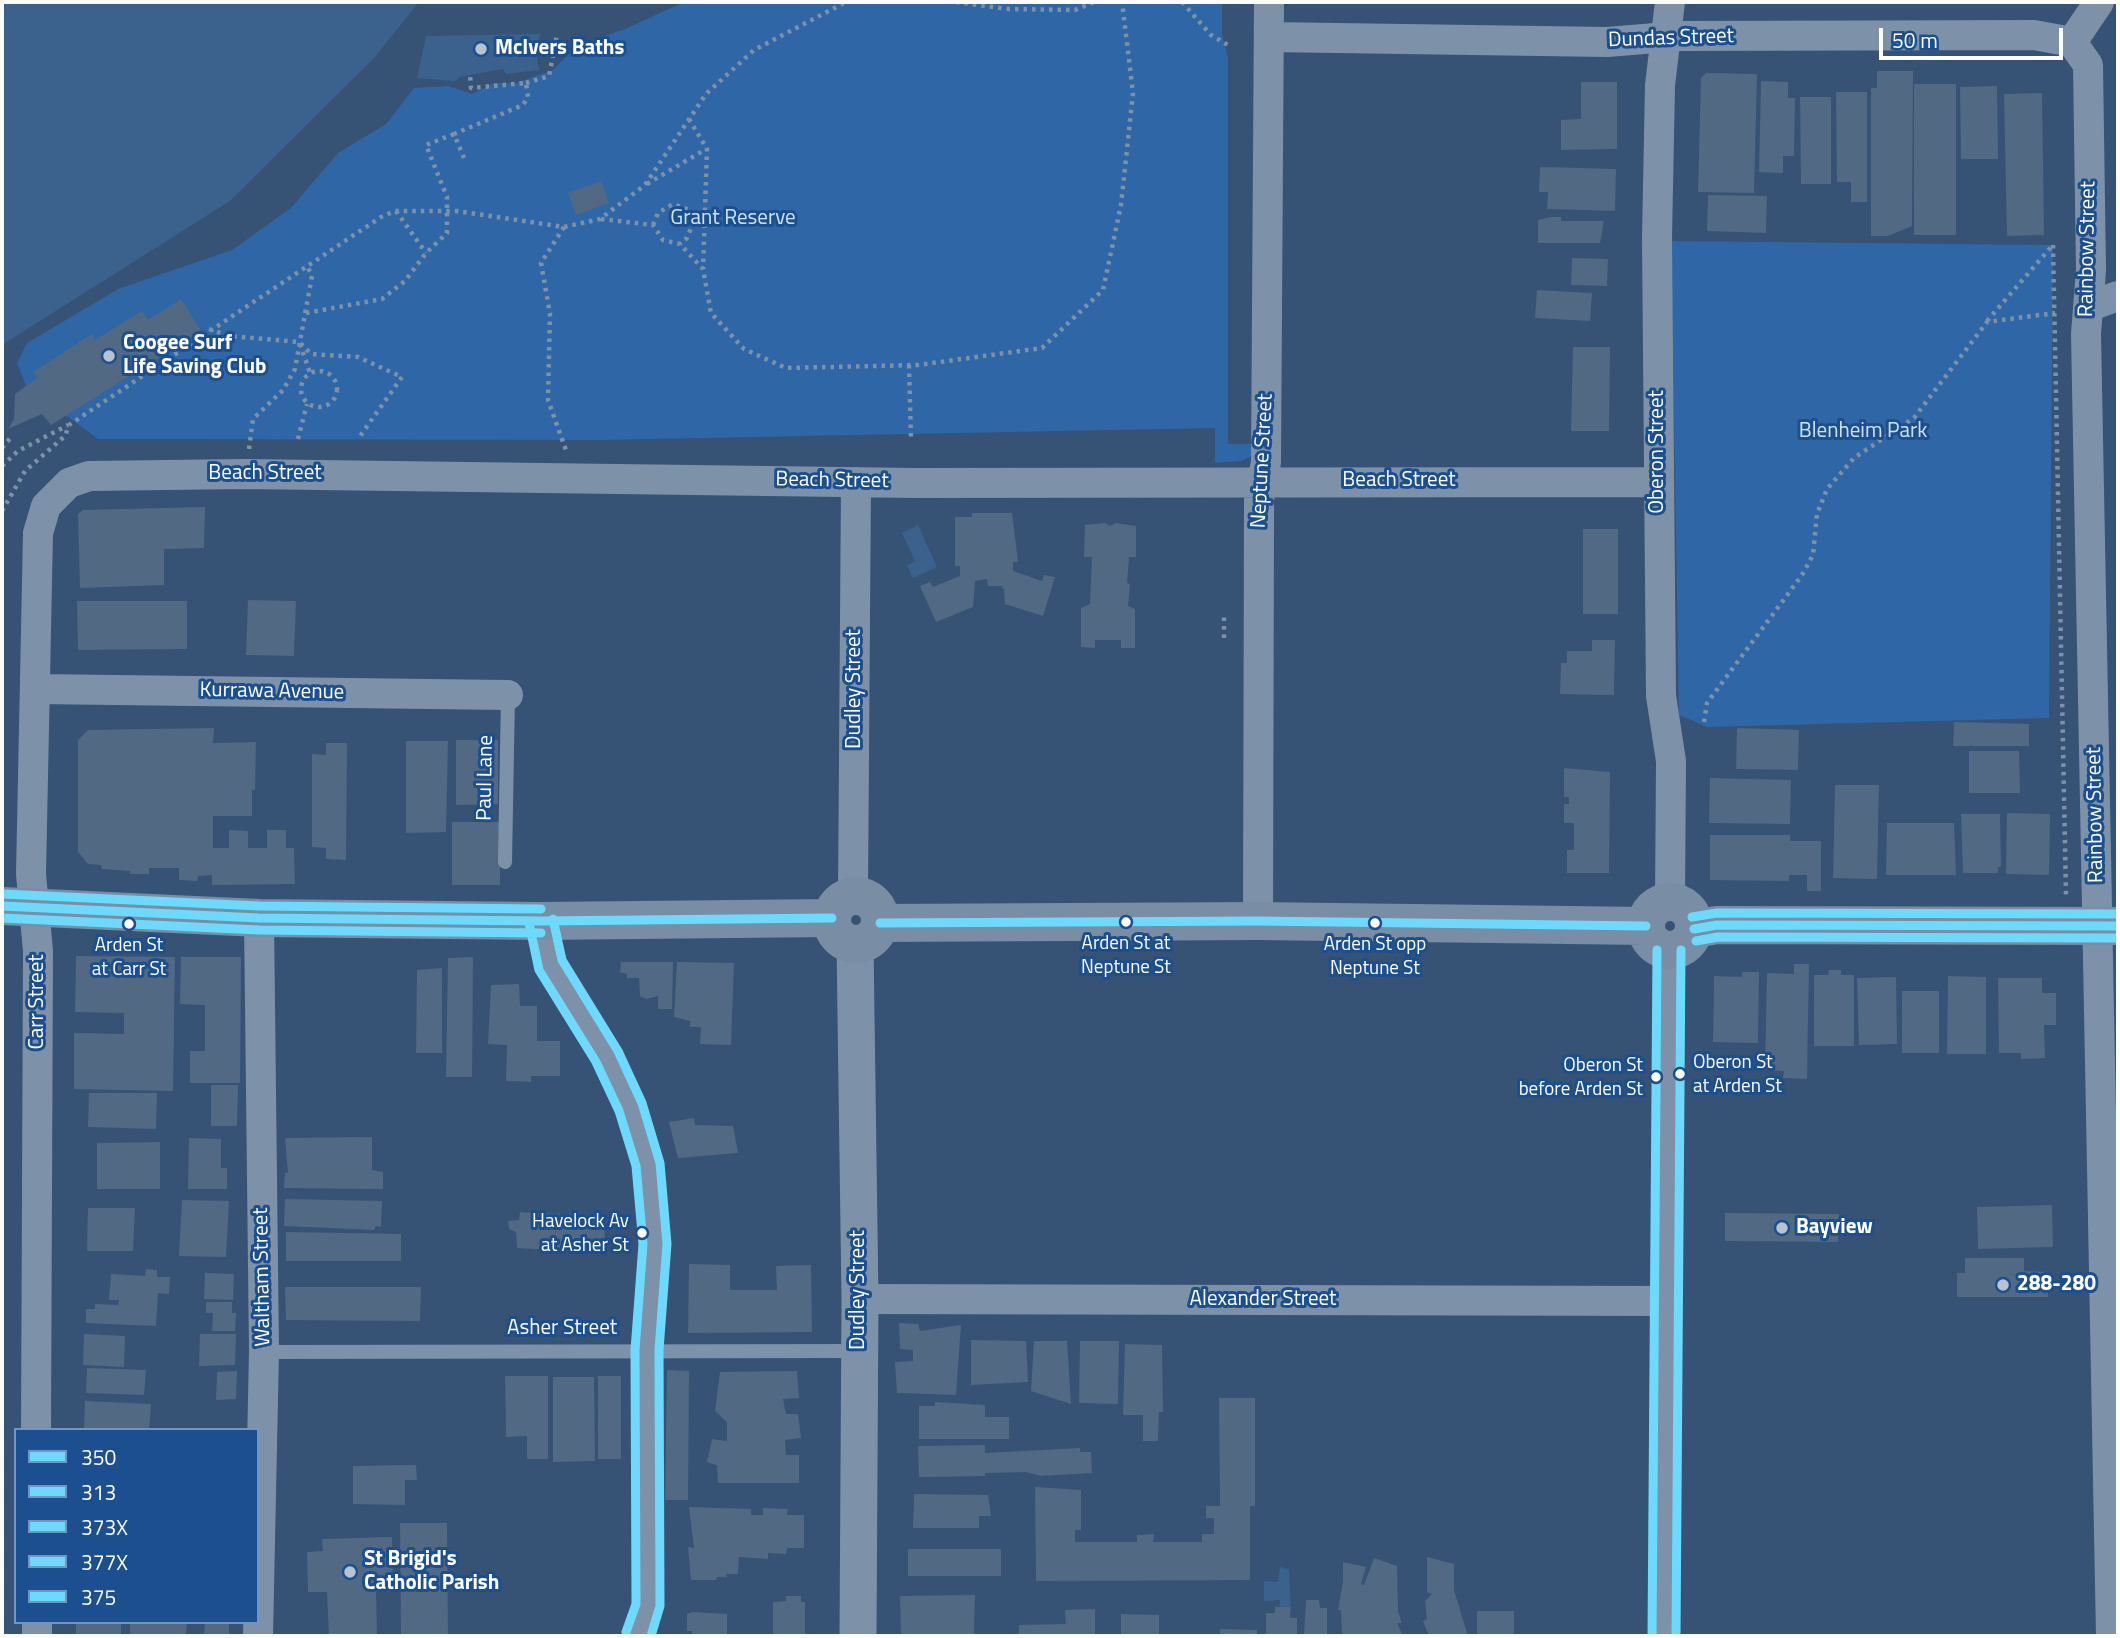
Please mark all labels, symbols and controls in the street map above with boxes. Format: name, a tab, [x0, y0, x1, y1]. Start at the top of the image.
scale bar	[1882, 14, 2066, 58]
street label: Dundas Street	[1608, 24, 1734, 54]
text: 50 m	[1892, 24, 1938, 56]
place label: McIvers Baths	[495, 36, 624, 62]
marker: McIvers Baths	[473, 41, 489, 57]
street label: Rainbow Street	[2074, 181, 2102, 317]
park label: Grant Reserve	[670, 206, 796, 232]
place label: Coogee Surf Life Saving Club	[123, 331, 267, 381]
marker: Coogee Surf Life Saving Club	[101, 348, 117, 364]
street label: Oberon Street	[1645, 390, 1671, 514]
street label: Neptune Street	[1247, 393, 1279, 529]
park label: Blenheim Park	[1799, 419, 1927, 445]
street label: Beach Street	[208, 461, 322, 487]
street label: Beach Street	[775, 467, 889, 495]
street label: Beach Street	[1342, 468, 1456, 494]
street label: Dudley Street	[842, 629, 868, 749]
street label: Kurrawa Avenue	[199, 678, 345, 706]
street label: Paul Lane	[473, 735, 499, 821]
street label: Rainbow Street	[2082, 747, 2110, 883]
marker: Arden St at Neptune St	[1119, 915, 1133, 929]
marker: Arden St opp Neptune St	[1368, 916, 1382, 930]
marker: Arden St at Carr St	[122, 917, 136, 931]
place label: Arden St at Neptune St	[1081, 933, 1171, 977]
place label: Arden St opp Neptune St	[1324, 934, 1426, 978]
place label: Arden St at Carr St	[92, 935, 166, 979]
street label: Carr Street	[25, 954, 51, 1050]
place label: Oberon St at Arden St	[1693, 1052, 1782, 1096]
place label: Oberon St before Arden St	[1519, 1055, 1643, 1099]
marker: Oberon St at Arden St	[1673, 1067, 1687, 1081]
marker: Oberon St before Arden St	[1649, 1070, 1663, 1084]
street label: Waltham Street	[249, 1207, 277, 1347]
place label: Havelock Av at Asher St	[532, 1211, 629, 1255]
place label: Bayview	[1796, 1215, 1873, 1241]
marker: Bayview	[1774, 1220, 1790, 1236]
marker: Havelock Av at Asher St	[635, 1226, 649, 1240]
street label: Dudley Street	[846, 1230, 872, 1350]
place label: 288-280	[2017, 1272, 2096, 1298]
marker: 288-280	[1995, 1277, 2011, 1293]
street label: Alexander Street	[1190, 1287, 1336, 1313]
street label: Asher Street	[507, 1316, 617, 1342]
legend	[14, 1428, 259, 1624]
text: 350	[81, 1441, 116, 1473]
text: 313	[81, 1476, 116, 1508]
text: 373X	[81, 1511, 128, 1543]
text: 377X	[81, 1546, 128, 1578]
place label: St Brigid's Catholic Parish	[364, 1547, 499, 1597]
marker: St Brigid's Catholic Parish	[342, 1564, 358, 1580]
text: 375	[81, 1581, 116, 1613]

